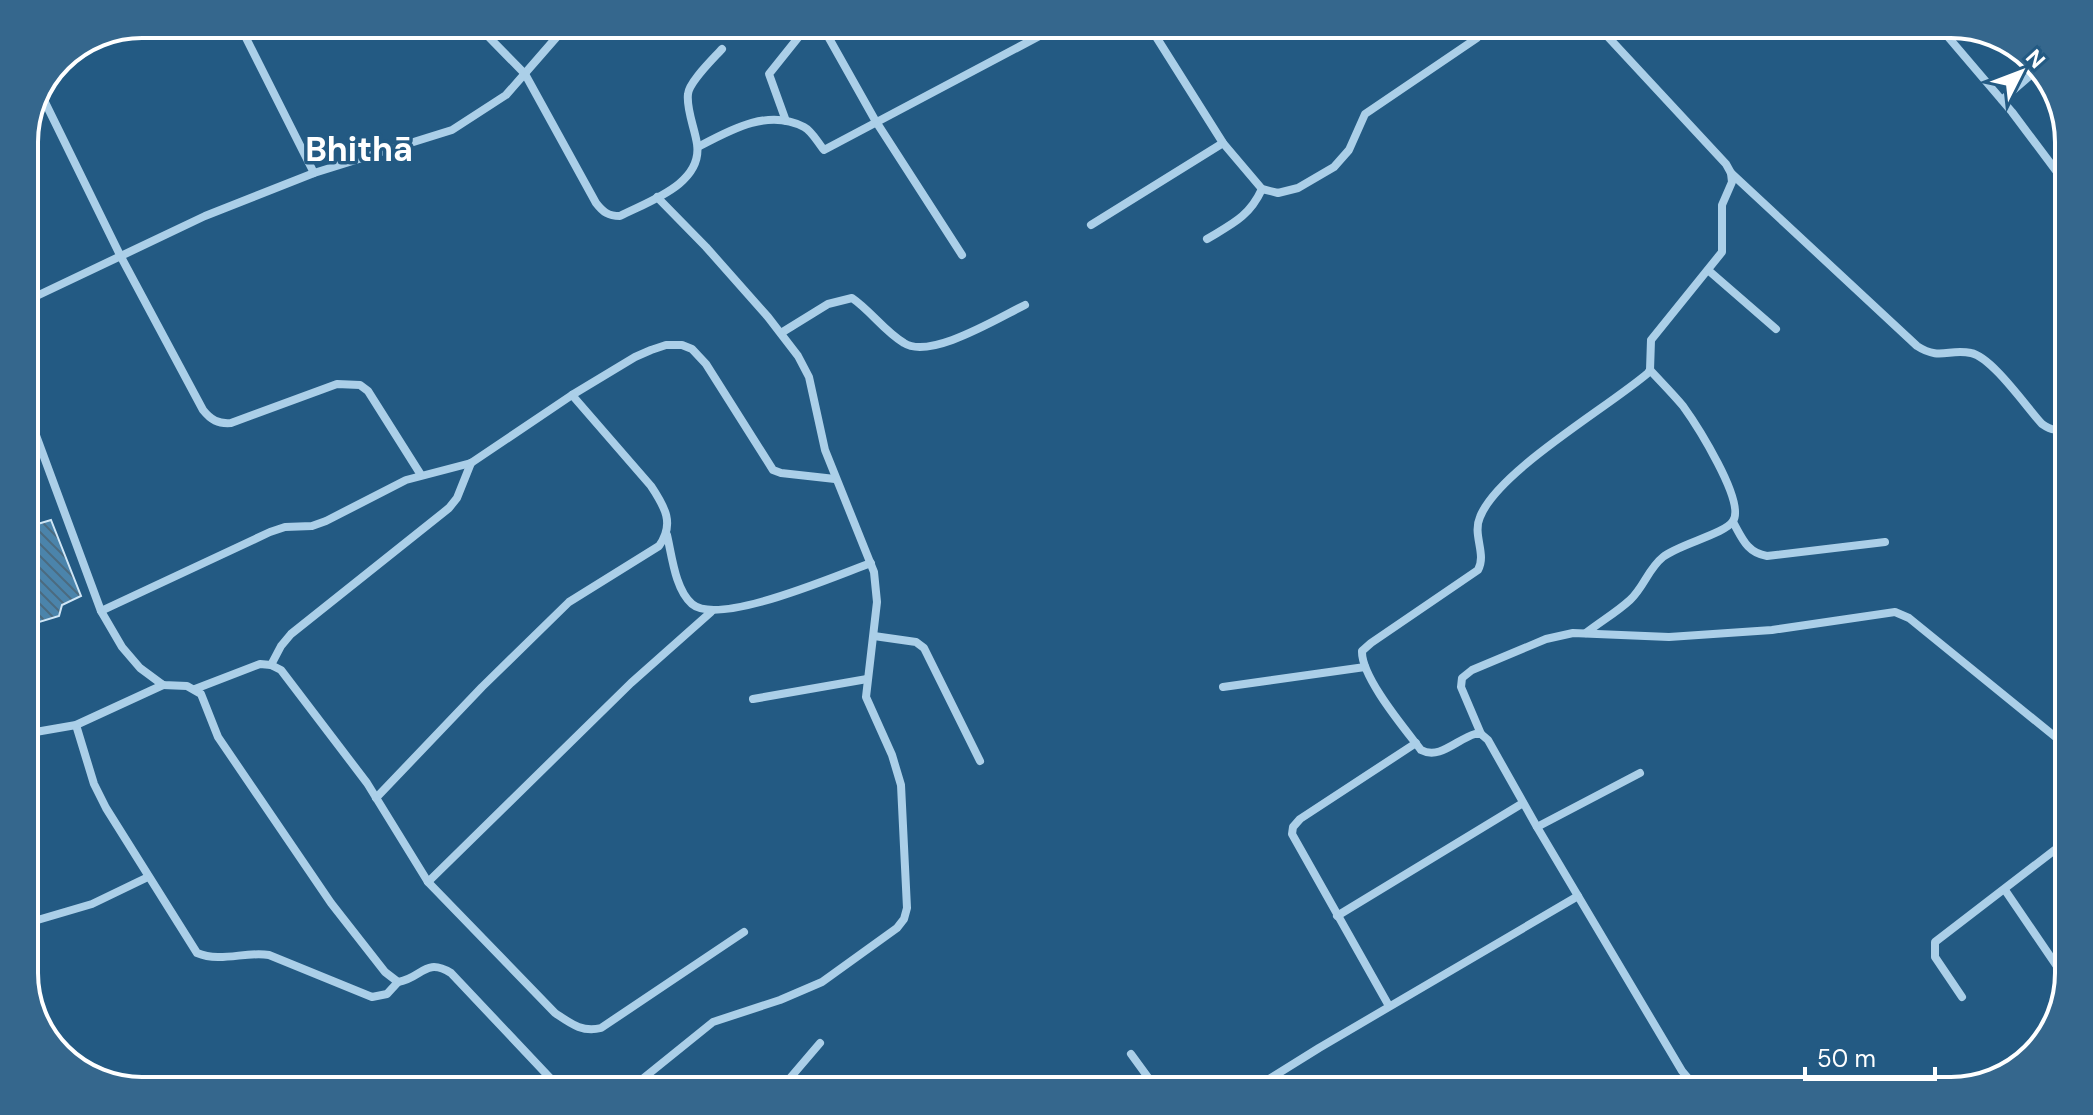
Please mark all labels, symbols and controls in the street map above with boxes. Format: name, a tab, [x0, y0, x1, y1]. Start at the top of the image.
north arrow	[1981, 32, 2061, 112]
text: N	[2019, 43, 2052, 75]
district label: Bhithā	[305, 127, 413, 172]
scale bar	[1805, 1031, 1935, 1081]
text: 50 m	[1817, 1043, 1876, 1074]

